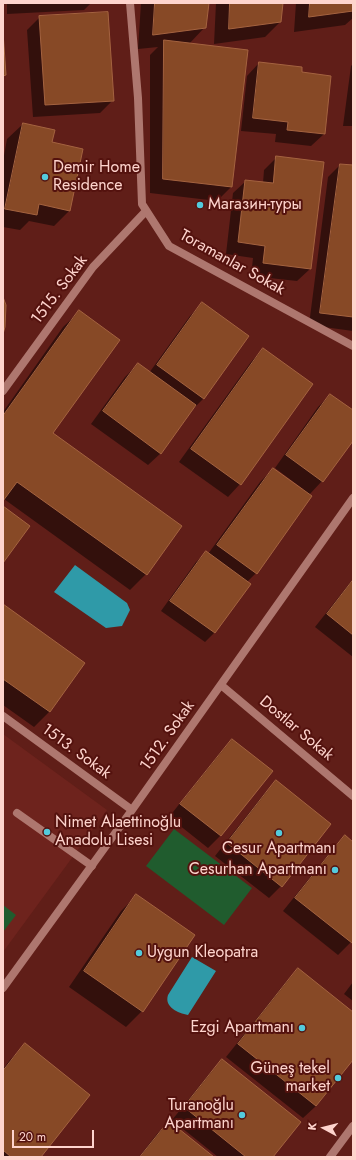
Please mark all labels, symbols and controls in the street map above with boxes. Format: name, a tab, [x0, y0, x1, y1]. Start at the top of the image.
place label: Demir Home Residence	[53, 158, 140, 196]
marker: Demir Home Residence	[40, 172, 50, 182]
place label: Магазин-туры	[208, 195, 302, 215]
marker: Магазин-туры	[195, 200, 205, 210]
street label: Toramanlar Sokak	[176, 226, 288, 300]
street label: 1515. Sokak	[28, 252, 92, 328]
street label: Dostlar Sokak	[255, 692, 337, 766]
street label: 1512. Sokak	[137, 697, 199, 775]
street label: 1513. Sokak	[38, 720, 114, 784]
place label: Nimet Alaettinoğlu Anadolu Lisesi	[55, 813, 181, 851]
marker: Nimet Alaettinoğlu Anadolu Lisesi	[42, 827, 52, 837]
marker: Cesur Apartmanı	[274, 828, 284, 838]
place label: Cesur Apartmanı	[222, 839, 336, 859]
place label: Cesurhan Apartmanı	[189, 860, 327, 880]
marker: Cesurhan Apartmanı	[330, 865, 340, 875]
place label: Uygun Kleopatra	[147, 943, 258, 963]
marker: Uygun Kleopatra	[134, 948, 144, 958]
place label: Ezgi Apartmanı	[191, 1018, 294, 1038]
marker: Ezgi Apartmanı	[297, 1023, 307, 1033]
place label: Güneş tekel market	[251, 1059, 330, 1097]
marker: Güneş tekel market	[333, 1073, 343, 1083]
place label: Turanoğlu Apartmanı	[165, 1096, 234, 1134]
north arrow	[304, 1108, 344, 1148]
marker: Turanoğlu Apartmanı	[237, 1110, 247, 1120]
scale bar	[14, 1122, 96, 1148]
text: K	[304, 1122, 320, 1131]
text: 20 m	[19, 1128, 46, 1146]

